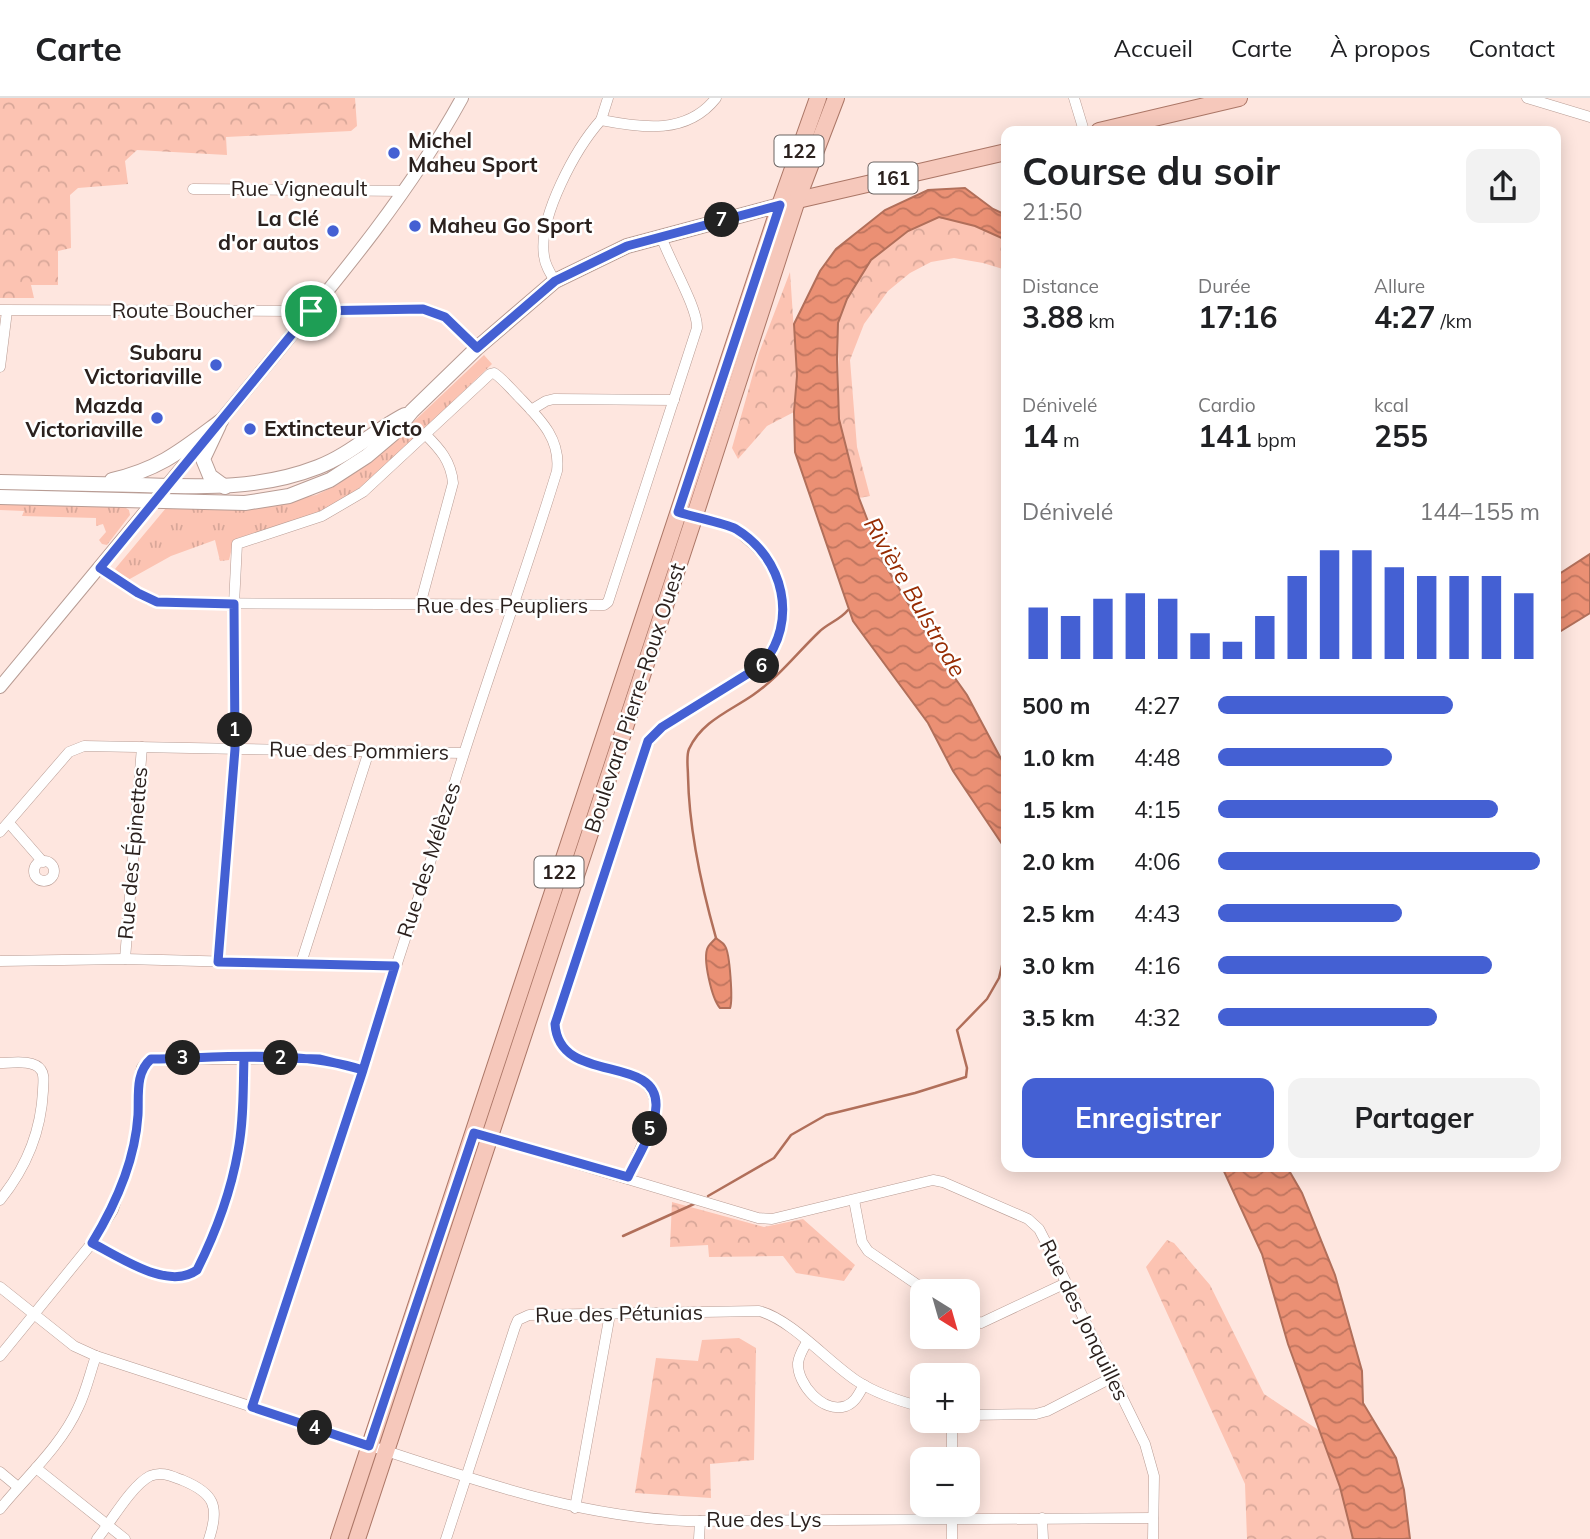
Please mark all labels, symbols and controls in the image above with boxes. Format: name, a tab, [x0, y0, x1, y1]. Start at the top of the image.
text: Carte	[35, 28, 122, 69]
text: Accueil	[1114, 33, 1193, 63]
text: Carte	[1231, 33, 1292, 63]
text: À propos	[1330, 33, 1431, 63]
text: Contact	[1469, 33, 1555, 63]
place label: Michel Maheu Sport	[408, 127, 538, 177]
road number: 122	[774, 136, 824, 166]
marker: Michel Maheu Sport	[386, 145, 402, 161]
text: Course du soir	[1022, 147, 1280, 195]
button: share	[1466, 149, 1540, 223]
road number: 161	[868, 162, 917, 194]
street label: Rue Vigneault	[231, 175, 367, 201]
text: 21:50	[1022, 197, 1082, 226]
pin: 7	[704, 202, 740, 238]
place label: La Clé d'or autos	[218, 205, 319, 255]
text: 7	[716, 207, 727, 231]
place label: Maheu Go Sport	[429, 212, 592, 238]
marker: Maheu Go Sport	[407, 218, 423, 234]
marker: La Clé d'or autos	[325, 223, 341, 239]
text: Distance	[1022, 274, 1099, 298]
text: Durée	[1198, 274, 1251, 298]
text: Allure	[1374, 274, 1425, 298]
pin	[281, 281, 341, 341]
icon: arrive	[292, 292, 330, 330]
street label: Route Boucher	[112, 297, 255, 323]
text: 3.88	[1022, 298, 1083, 336]
text: 17:16	[1198, 298, 1277, 336]
text: 4:27	[1374, 298, 1435, 336]
text: km	[1083, 309, 1115, 333]
text: /km	[1435, 309, 1472, 333]
place label: Subaru Victoriaville	[83, 339, 202, 389]
marker: Subaru Victoriaville	[208, 357, 224, 373]
place label: Mazda Victoriaville	[24, 392, 143, 442]
text: Dénivelé	[1022, 393, 1097, 417]
text: Cardio	[1198, 393, 1256, 417]
text: kcal	[1374, 393, 1409, 417]
marker: Mazda Victoriaville	[149, 410, 165, 426]
place label: Extincteur Victo	[264, 415, 422, 441]
text: 14	[1022, 417, 1058, 455]
text: 141	[1198, 417, 1252, 455]
text: 255	[1374, 417, 1428, 455]
marker: Extincteur Victo	[242, 421, 258, 437]
text: m	[1058, 428, 1080, 452]
text: bpm	[1252, 428, 1296, 452]
text: Dénivelé	[1022, 497, 1113, 526]
text: 144–155 m	[1419, 497, 1540, 526]
water label: Rivière Bulstrode	[858, 512, 973, 682]
street label: Boulevard Pierre-Roux Ouest	[578, 559, 690, 836]
street label: Rue des Peupliers	[416, 592, 588, 618]
pin: 6	[744, 648, 780, 684]
text: 6	[756, 653, 767, 677]
text: 500 m	[1022, 691, 1090, 720]
text: 4:27	[1134, 691, 1181, 720]
pin: 1	[218, 712, 252, 748]
text: 1	[229, 717, 240, 741]
street label: Rue des Pommiers	[269, 735, 449, 765]
text: 1.0 km	[1022, 743, 1095, 772]
text: 4:48	[1134, 743, 1181, 772]
street label: Rue des Épinettes	[112, 765, 153, 940]
street label: Rue des Mélèzes	[391, 779, 465, 941]
text: 1.5 km	[1022, 795, 1095, 824]
text: 4:15	[1134, 795, 1181, 824]
text: 2.0 km	[1022, 847, 1095, 876]
text: 4:06	[1134, 847, 1181, 876]
road number: 122	[534, 856, 584, 888]
text: 2.5 km	[1022, 899, 1095, 928]
text: 4:43	[1134, 899, 1181, 928]
text: 3.0 km	[1022, 951, 1095, 980]
text: 4:16	[1134, 951, 1181, 980]
text: 3.5 km	[1022, 1003, 1095, 1032]
text: 4:32	[1134, 1003, 1181, 1032]
pin: 3	[166, 1040, 200, 1076]
pin: 2	[264, 1040, 298, 1076]
text: 3	[177, 1045, 188, 1069]
text: 2	[275, 1045, 286, 1069]
button: Enregistrer	[1022, 1078, 1274, 1158]
button: Partager	[1288, 1078, 1540, 1158]
pin: 5	[632, 1112, 668, 1146]
text: 5	[644, 1116, 655, 1140]
street label: Rue des Jonquilles	[1035, 1235, 1135, 1404]
north arrow	[910, 1279, 980, 1349]
map controls	[910, 1279, 980, 1517]
street label: Rue des Pétunias	[535, 1299, 703, 1327]
button: +	[910, 1363, 980, 1433]
pin: 4	[298, 1410, 332, 1446]
text: 4	[309, 1415, 320, 1439]
button: −	[910, 1447, 980, 1517]
street label: Rue des Lys	[706, 1506, 822, 1532]

